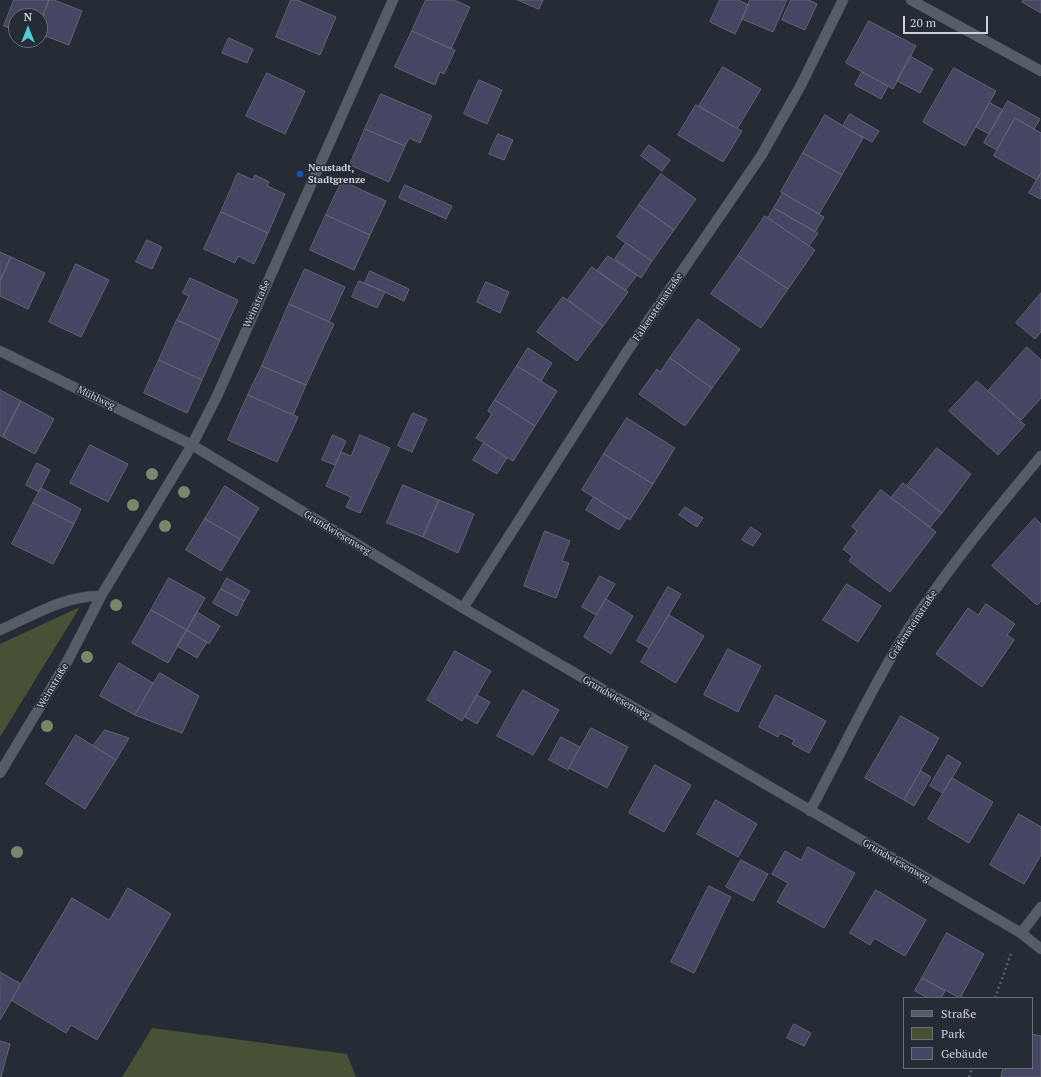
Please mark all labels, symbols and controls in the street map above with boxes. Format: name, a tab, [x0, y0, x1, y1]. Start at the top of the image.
north arrow	[8, 8, 48, 48]
scale bar	[905, 8, 990, 34]
text: N	[24, 10, 32, 24]
text: 20 m	[910, 15, 936, 30]
place label: Neustadt, Stadtgrenze	[308, 162, 365, 186]
marker: Neustadt, Stadtgrenze	[295, 169, 305, 179]
street label: Falkensteinstraße	[631, 271, 685, 343]
street label: Weinstraße	[241, 278, 273, 330]
street label: Mühlweg	[75, 384, 117, 412]
street label: Grundwiesenweg	[301, 508, 373, 558]
street label: Gräfensteinstraße	[886, 588, 940, 662]
street label: Weinstraße	[35, 661, 71, 711]
street label: Grundwiesenweg	[580, 674, 652, 722]
street label: Grundwiesenweg	[860, 837, 932, 885]
legend	[903, 997, 1033, 1069]
text: Straße	[941, 1006, 976, 1021]
text: Park	[941, 1026, 965, 1041]
text: Gebäude	[941, 1046, 987, 1061]

